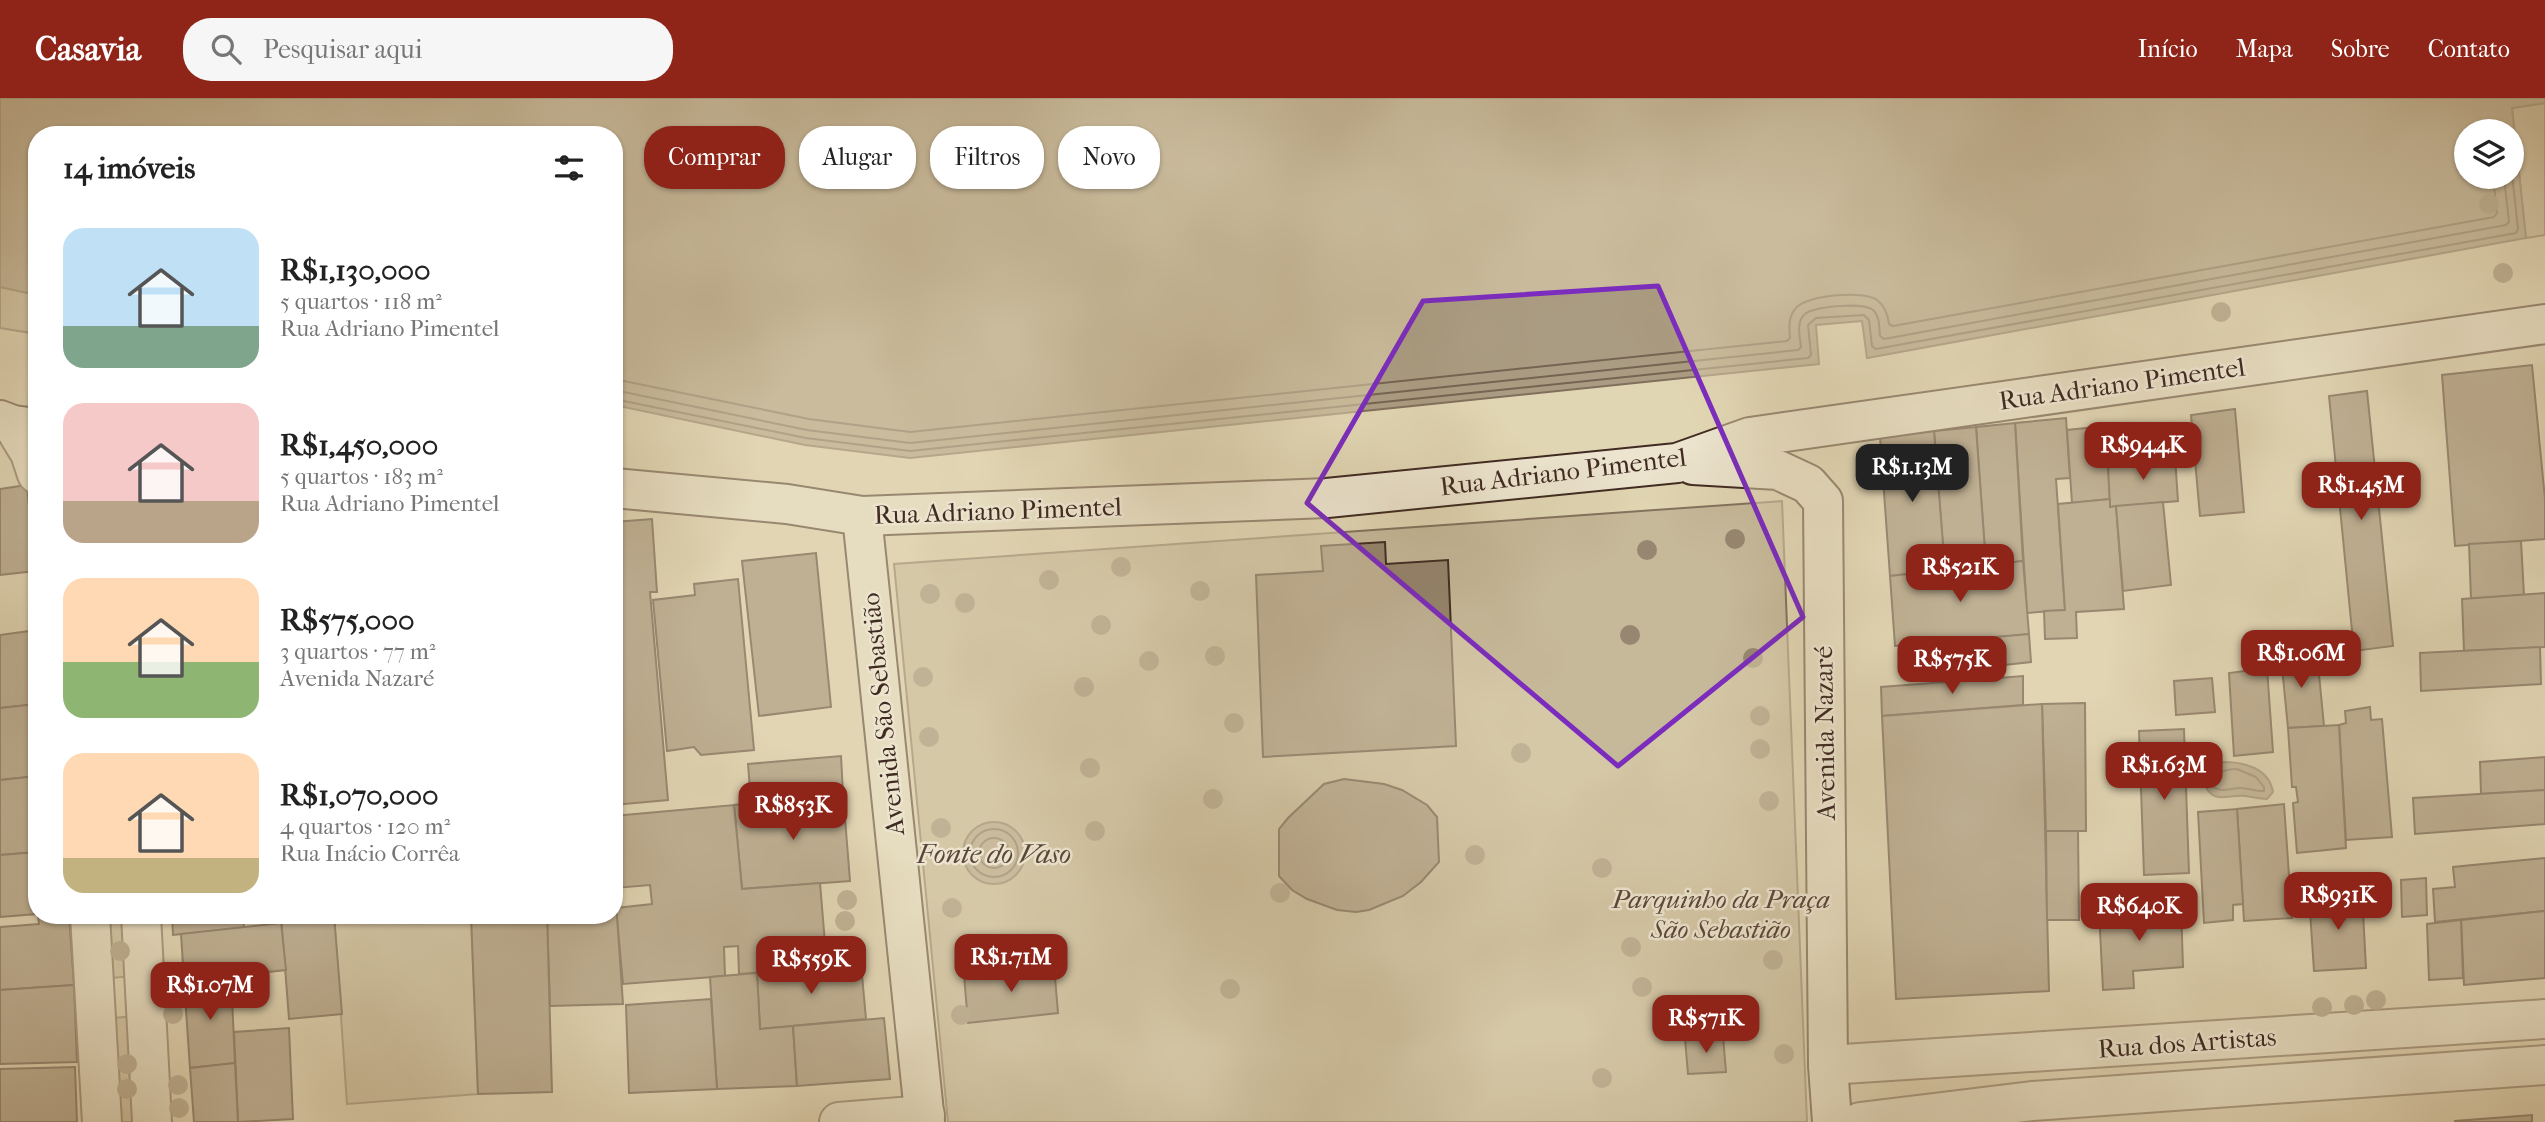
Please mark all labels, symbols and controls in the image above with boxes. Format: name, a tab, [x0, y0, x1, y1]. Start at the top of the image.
search box	[183, 18, 673, 81]
text: Casavia	[35, 30, 141, 69]
icon: search	[207, 30, 245, 68]
text: Pesquisar aqui	[263, 34, 423, 65]
text: Início	[2138, 35, 2198, 63]
text: Mapa	[2236, 35, 2293, 63]
text: Sobre	[2331, 35, 2390, 63]
text: Contato	[2428, 35, 2510, 63]
map controls	[2454, 119, 2524, 189]
button: layers	[2454, 119, 2524, 189]
chip: Comprar	[644, 126, 785, 189]
chip: Alugar	[799, 126, 916, 189]
chip: Filtros	[930, 126, 1044, 189]
chip: Novo	[1058, 126, 1160, 189]
icon: filters	[550, 149, 588, 187]
text: 14 imóveis	[63, 151, 195, 186]
text: R$1,130,000	[280, 253, 431, 288]
icon: home	[119, 256, 203, 340]
text: 5 quartos · 118 m²	[280, 288, 442, 315]
text: Rua Adriano Pimentel	[280, 315, 499, 342]
street label: Rua Adriano Pimentel	[1997, 351, 2247, 417]
pin: R$944K	[2086, 422, 2200, 482]
text: R$1,450,000	[280, 428, 438, 463]
icon: home	[119, 431, 203, 515]
text: R$944K	[2100, 431, 2186, 458]
street label: Rua Adriano Pimentel	[1438, 441, 1688, 503]
pin: R$1.13M	[1847, 444, 1977, 504]
text: R$1.13M	[1872, 453, 1952, 480]
pin: R$1.45M	[2296, 462, 2426, 522]
text: 5 quartos · 183 m²	[280, 463, 443, 490]
text: R$1.45M	[2318, 471, 2404, 498]
text: Rua Adriano Pimentel	[280, 490, 499, 517]
street label: Rua Adriano Pimentel	[873, 491, 1123, 531]
pin: R$521K	[1903, 545, 2017, 604]
text: R$521K	[1922, 553, 1998, 580]
street label: Avenida São Sebastião	[855, 591, 911, 838]
text: R$575,000	[280, 603, 415, 638]
icon: home	[119, 606, 203, 690]
pin: R$1.06M	[2236, 630, 2366, 690]
pin: R$575K	[1895, 636, 2009, 696]
text: 3 quartos · 77 m²	[280, 638, 435, 665]
text: R$1.06M	[2257, 639, 2345, 666]
street label: Avenida Nazaré	[1808, 645, 1842, 821]
text: R$575K	[1913, 645, 1991, 672]
text: Avenida Nazaré	[280, 665, 434, 692]
pin: R$1.63M	[2099, 742, 2229, 802]
text: R$1.63M	[2122, 751, 2206, 778]
text: R$1,070,000	[280, 778, 439, 813]
icon: home	[119, 781, 203, 865]
pin: R$853K	[736, 782, 850, 842]
text: R$853K	[755, 791, 831, 818]
text: 4 quartos · 120 m²	[280, 813, 450, 840]
water label: Fonte do Vaso	[916, 837, 1071, 870]
text: Rua Inácio Corrêa	[280, 840, 460, 867]
pin: R$931K	[2281, 872, 2395, 932]
text: R$931K	[2300, 881, 2376, 908]
park label: Parquinho da Praça São Sebastião	[1611, 884, 1830, 945]
pin: R$640K	[2082, 884, 2196, 943]
text: R$640K	[2097, 892, 2181, 919]
pin: R$1.71M	[946, 934, 1076, 994]
pin: R$559K	[754, 936, 868, 996]
text: R$1.71M	[970, 943, 1052, 970]
text: R$559K	[772, 945, 850, 972]
pin: R$1.07M	[145, 962, 275, 1022]
text: R$1.07M	[167, 971, 253, 998]
pin: R$571K	[1649, 996, 1763, 1055]
text: R$571K	[1668, 1004, 1744, 1031]
street label: Rua dos Artistas	[2097, 1021, 2277, 1065]

